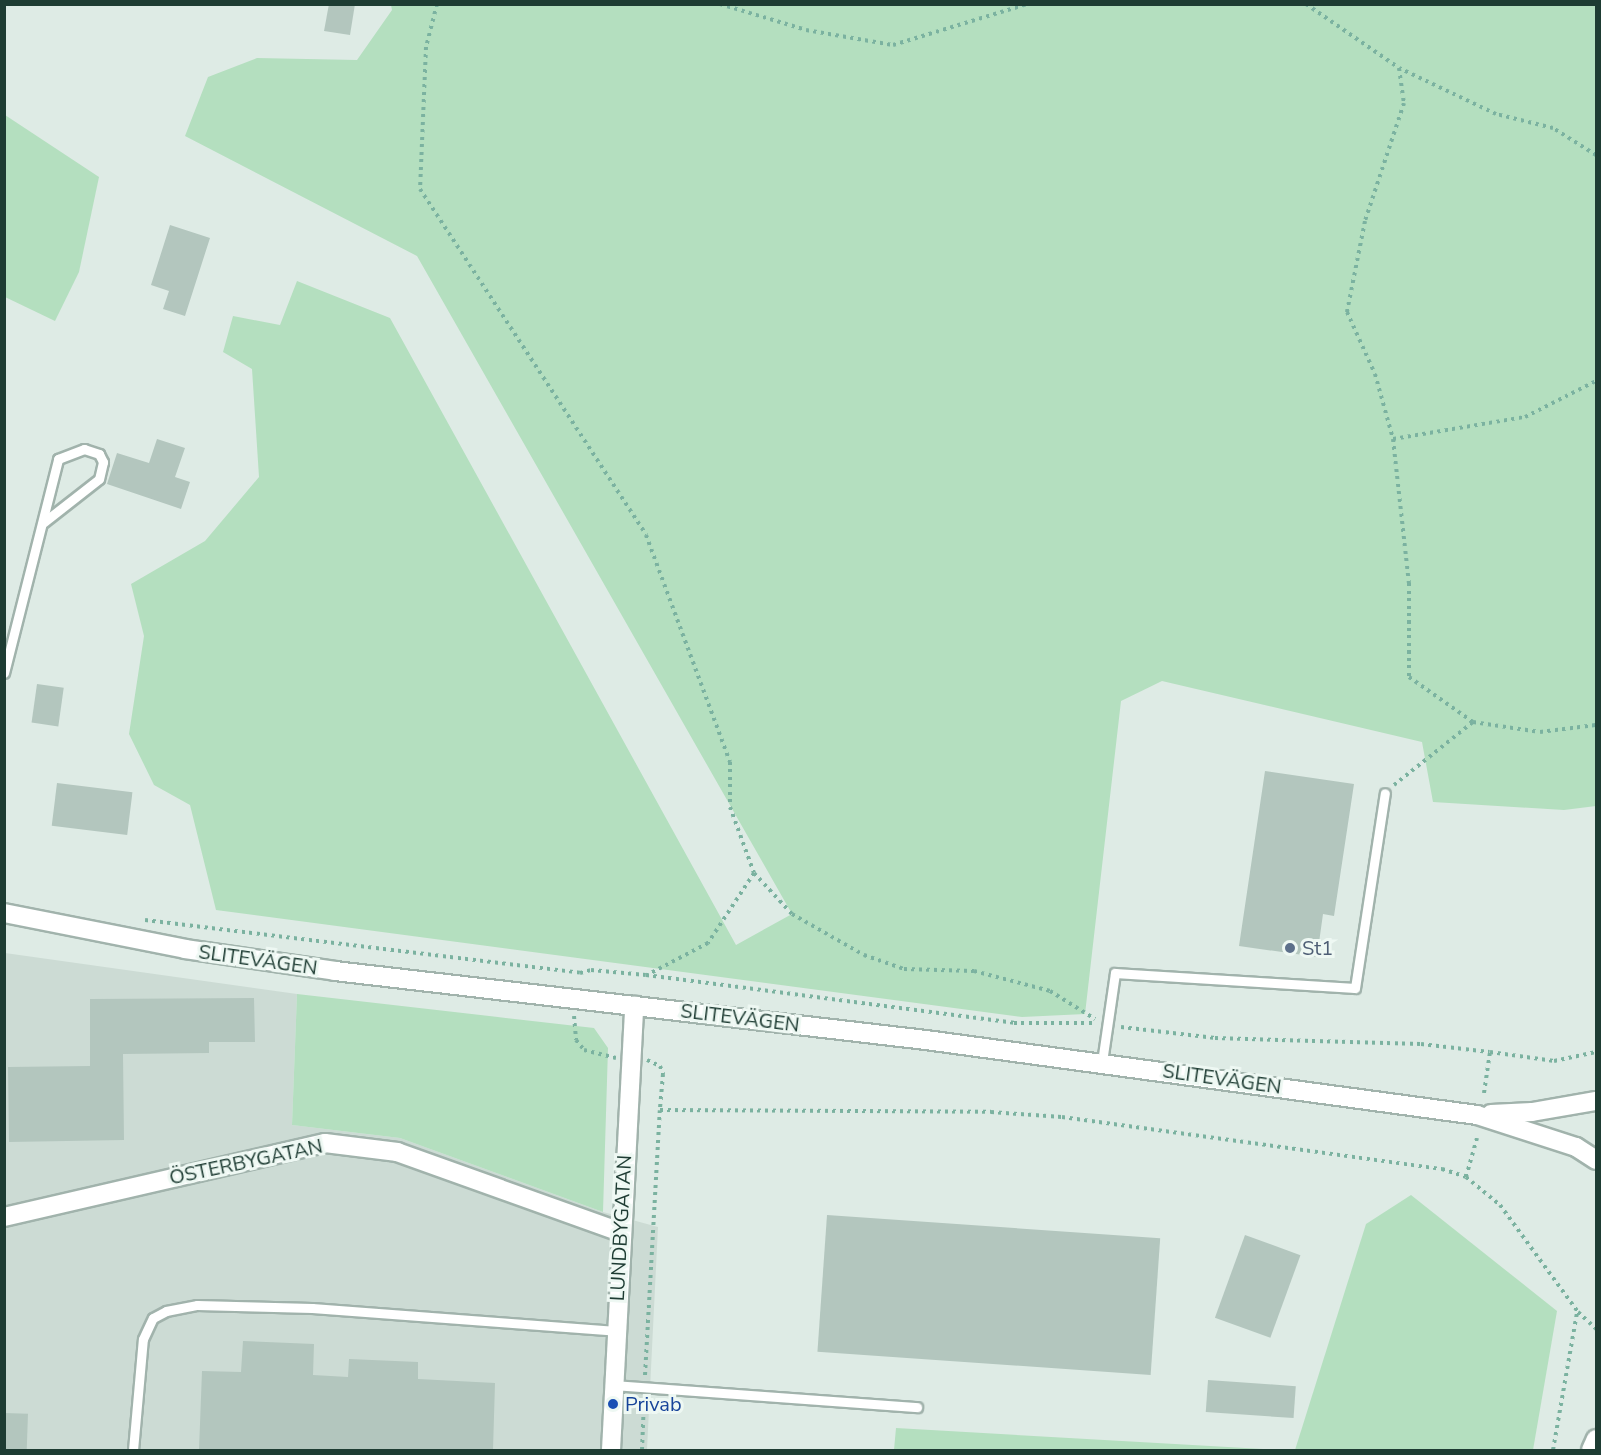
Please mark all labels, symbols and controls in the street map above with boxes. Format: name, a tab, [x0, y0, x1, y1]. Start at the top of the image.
place label: St1	[1302, 936, 1333, 960]
street label: SLITEVÄGEN	[197, 940, 319, 980]
marker: St1	[1283, 941, 1297, 955]
street label: SLITEVÄGEN	[679, 999, 801, 1037]
street label: SLITEVÄGEN	[1161, 1059, 1283, 1099]
street label: ÖSTERBYGATAN	[167, 1134, 325, 1190]
street label: LUNDBYGATAN	[605, 1154, 637, 1302]
place label: Privab	[625, 1392, 682, 1416]
marker: Privab	[606, 1397, 620, 1411]

